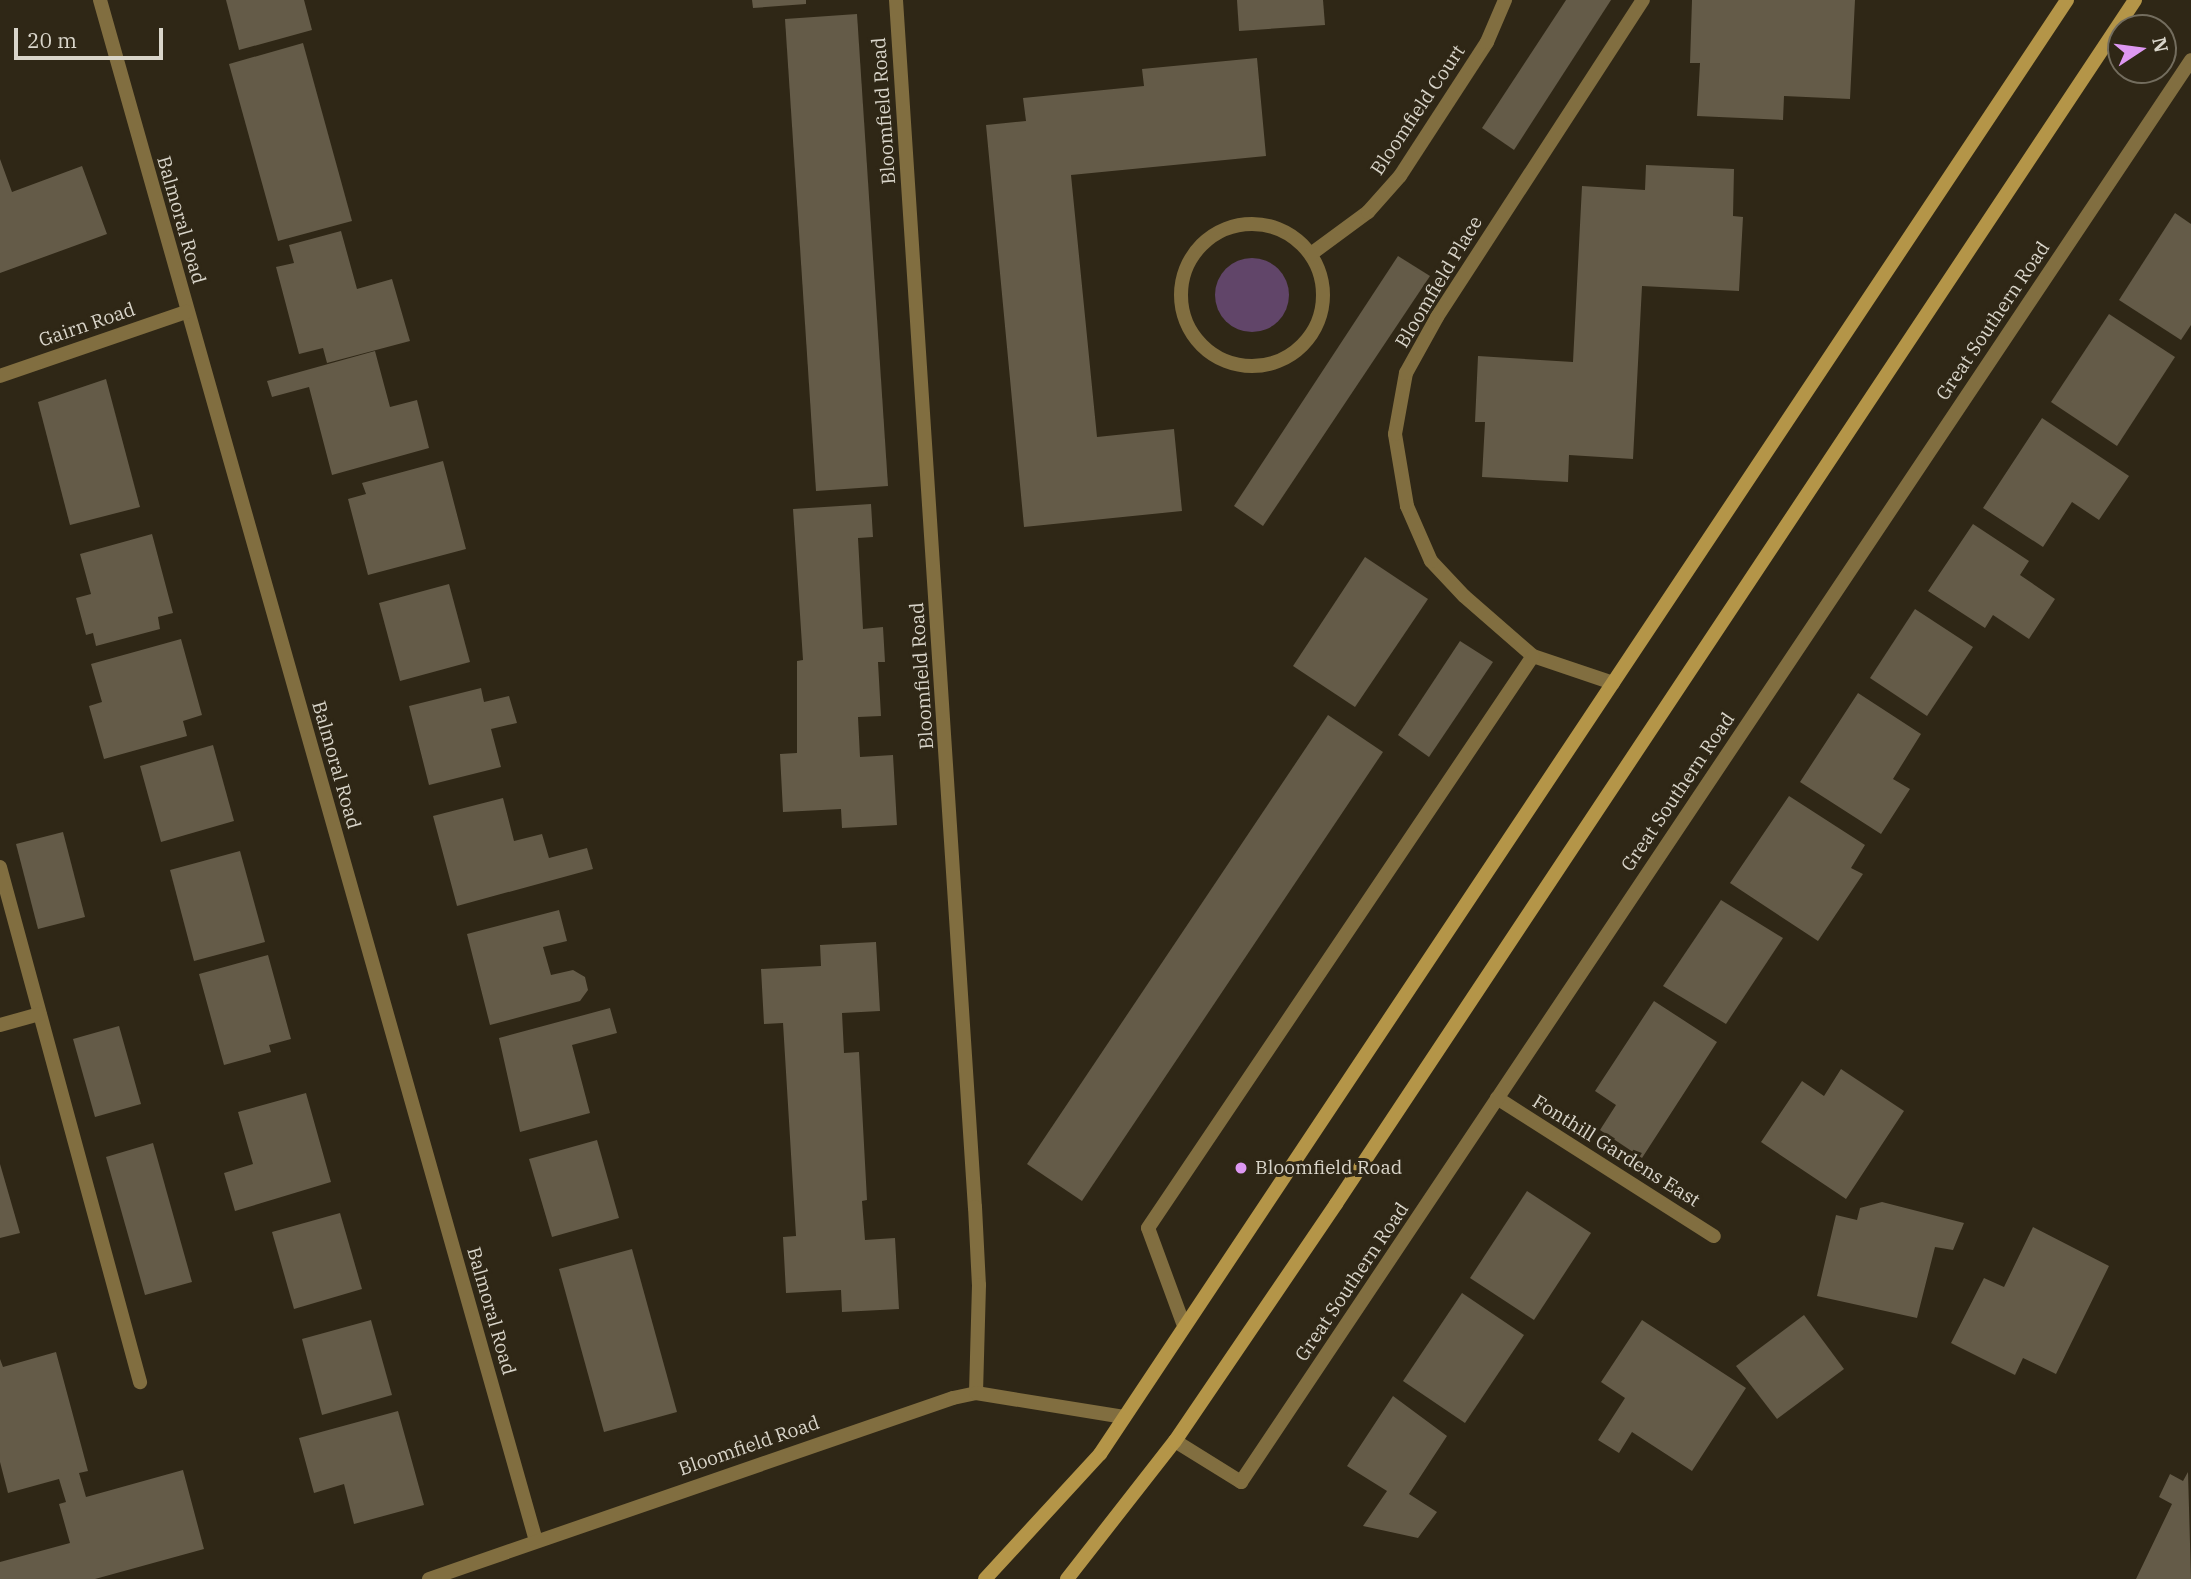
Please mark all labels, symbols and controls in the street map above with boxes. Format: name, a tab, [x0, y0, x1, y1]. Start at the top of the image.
scale bar	[18, 14, 166, 58]
north arrow	[2107, 14, 2177, 84]
text: 20 m	[27, 26, 77, 54]
text: N	[2147, 35, 2174, 55]
street label: Bloomfield Road	[867, 37, 901, 185]
street label: Bloomfield Court	[1366, 41, 1470, 179]
street label: Balmoral Road	[152, 153, 210, 287]
street label: Bloomfield Place	[1391, 212, 1487, 352]
street label: Great Southern Road	[1931, 237, 2055, 405]
street label: Gairn Road	[36, 298, 138, 352]
street label: Bloomfield Road	[905, 602, 939, 750]
street label: Balmoral Road	[307, 698, 365, 832]
street label: Great Southern Road	[1616, 708, 1740, 876]
street label: Fonthill Gardens East	[1528, 1090, 1704, 1212]
place label: Bloomfield Road	[1255, 1157, 1402, 1179]
marker: Bloomfield Road	[1233, 1160, 1249, 1176]
street label: Great Southern Road	[1290, 1198, 1414, 1366]
street label: Balmoral Road	[462, 1244, 520, 1378]
street label: Bloomfield Road	[676, 1411, 822, 1481]

